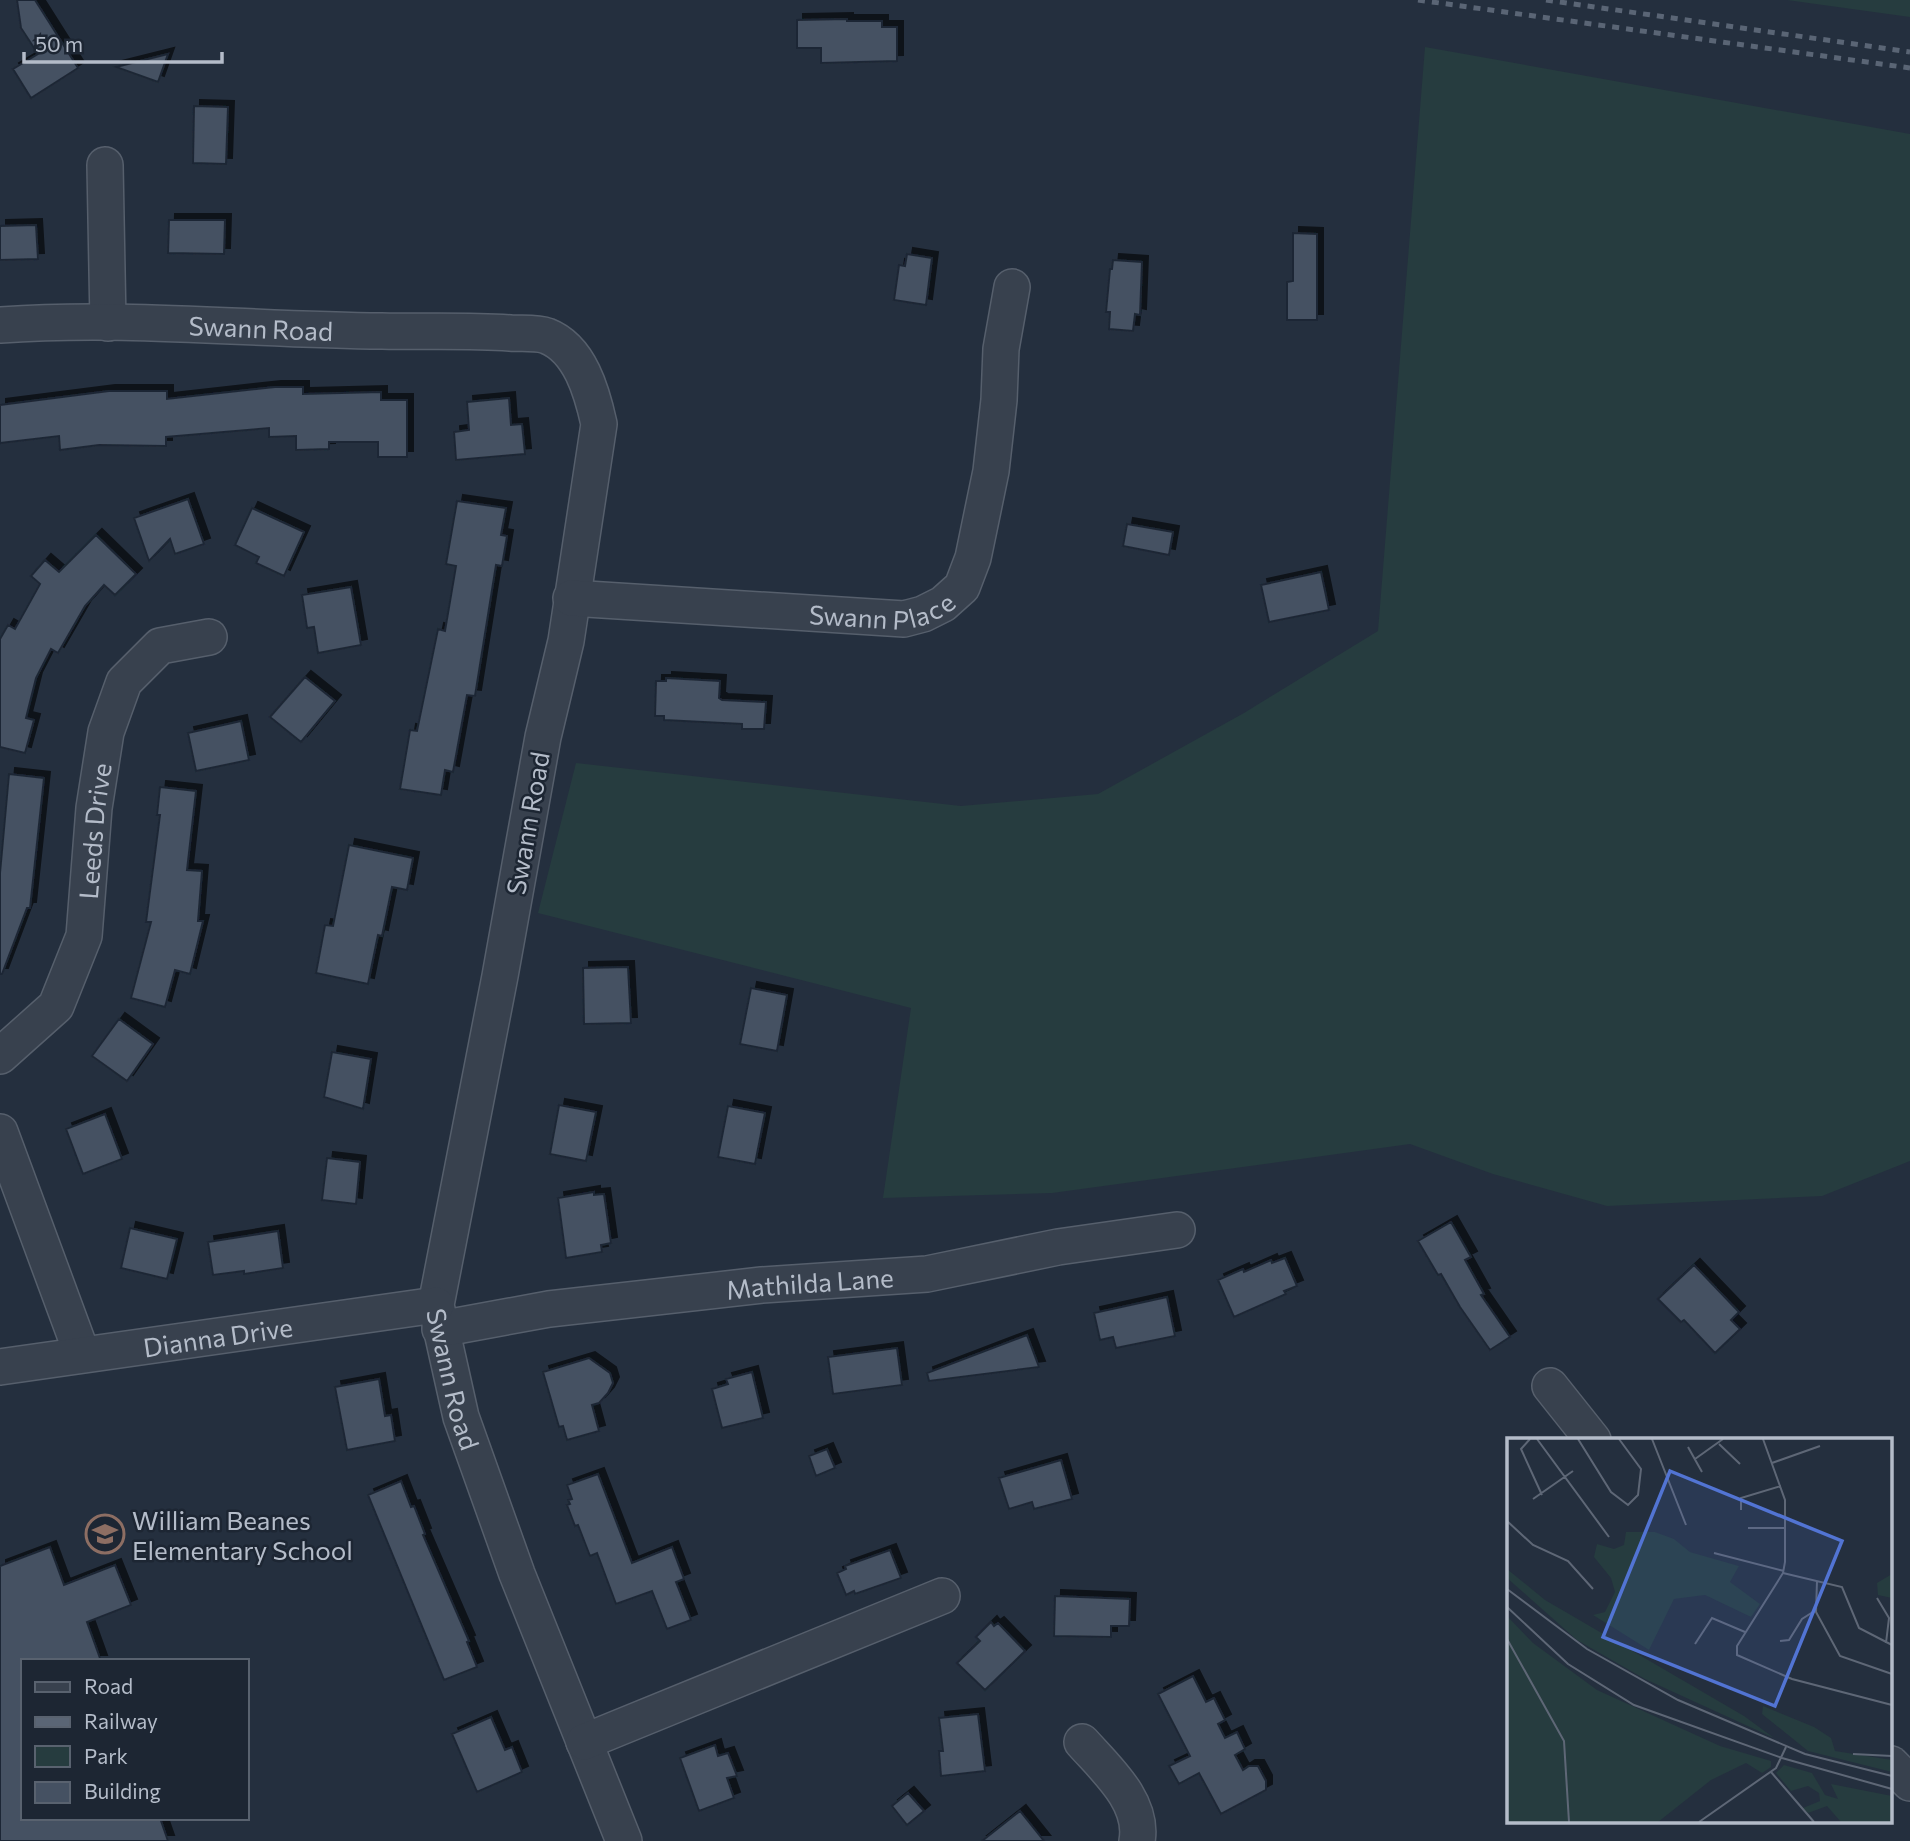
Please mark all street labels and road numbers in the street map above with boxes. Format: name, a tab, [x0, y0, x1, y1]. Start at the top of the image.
street label: Swann Road	[188, 309, 333, 346]
street label: Swann Place	[808, 586, 961, 635]
street label: Swann Road	[499, 749, 555, 897]
street label: Leeds Drive	[71, 760, 116, 900]
street label: Mathilda Lane	[724, 1261, 895, 1304]
street label: Swann Road	[422, 1305, 487, 1454]
street label: Dianna Drive	[141, 1310, 295, 1362]

